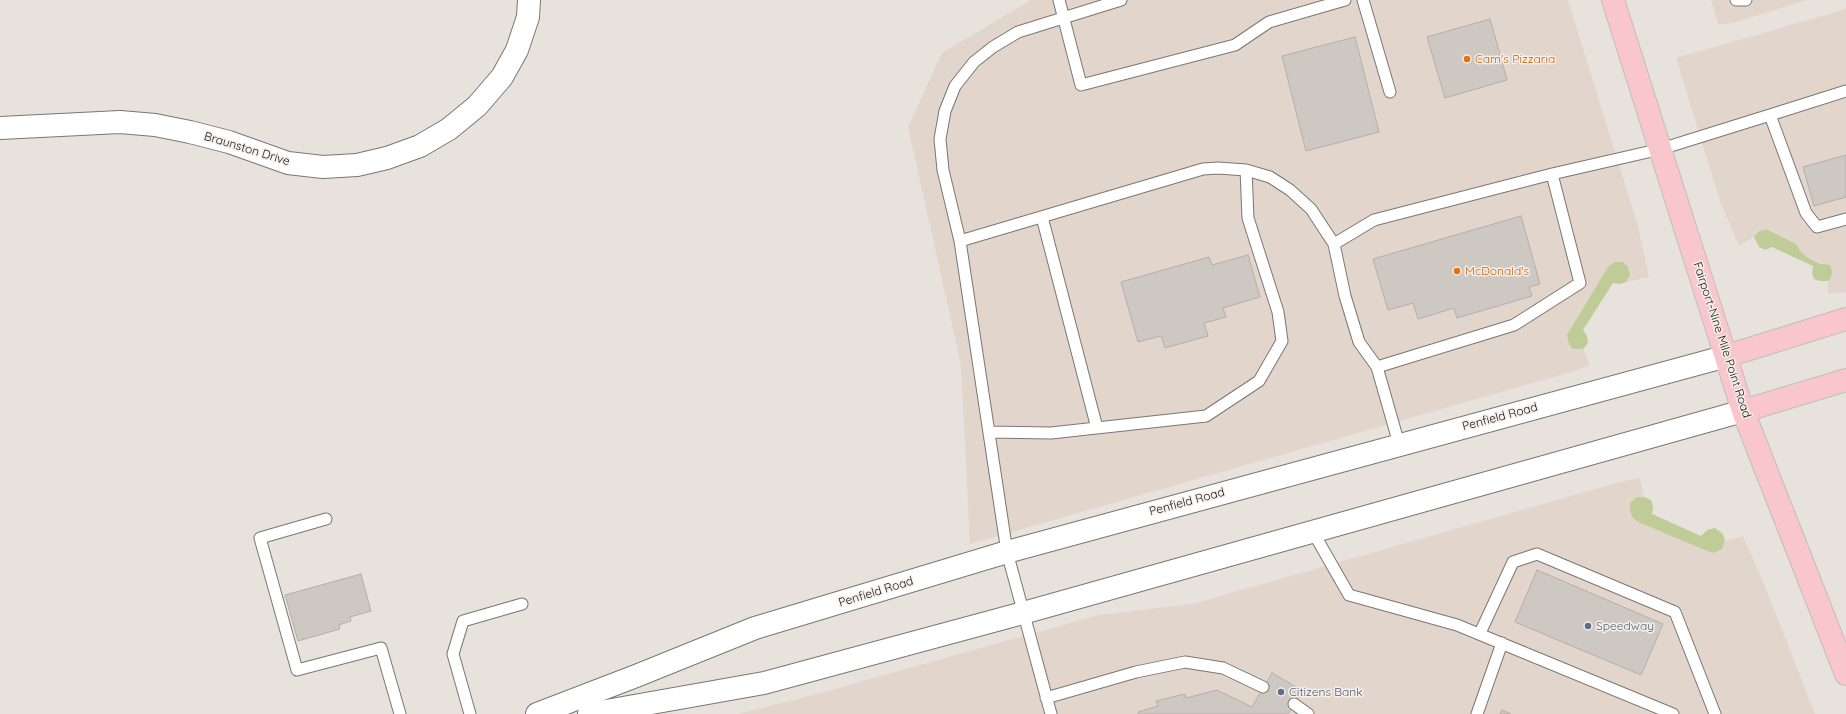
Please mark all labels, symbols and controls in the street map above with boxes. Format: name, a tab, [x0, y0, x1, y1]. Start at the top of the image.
place label: Cam's Pizzaria	[1475, 52, 1555, 66]
marker: Cam's Pizzaria	[1462, 54, 1472, 64]
street label: Braunston Drive	[202, 129, 292, 169]
street label: Fairport-Nine Mile Point Road	[1690, 260, 1754, 420]
place label: McDonald's	[1465, 264, 1529, 278]
marker: McDonald's	[1452, 266, 1462, 276]
street label: Penfield Road	[1461, 400, 1539, 434]
street label: Penfield Road	[1148, 485, 1226, 519]
street label: Penfield Road	[837, 574, 915, 610]
place label: Speedway	[1596, 619, 1654, 633]
marker: Speedway	[1583, 621, 1593, 631]
place label: Citizens Bank	[1289, 685, 1363, 699]
marker: Citizens Bank	[1276, 687, 1286, 697]

